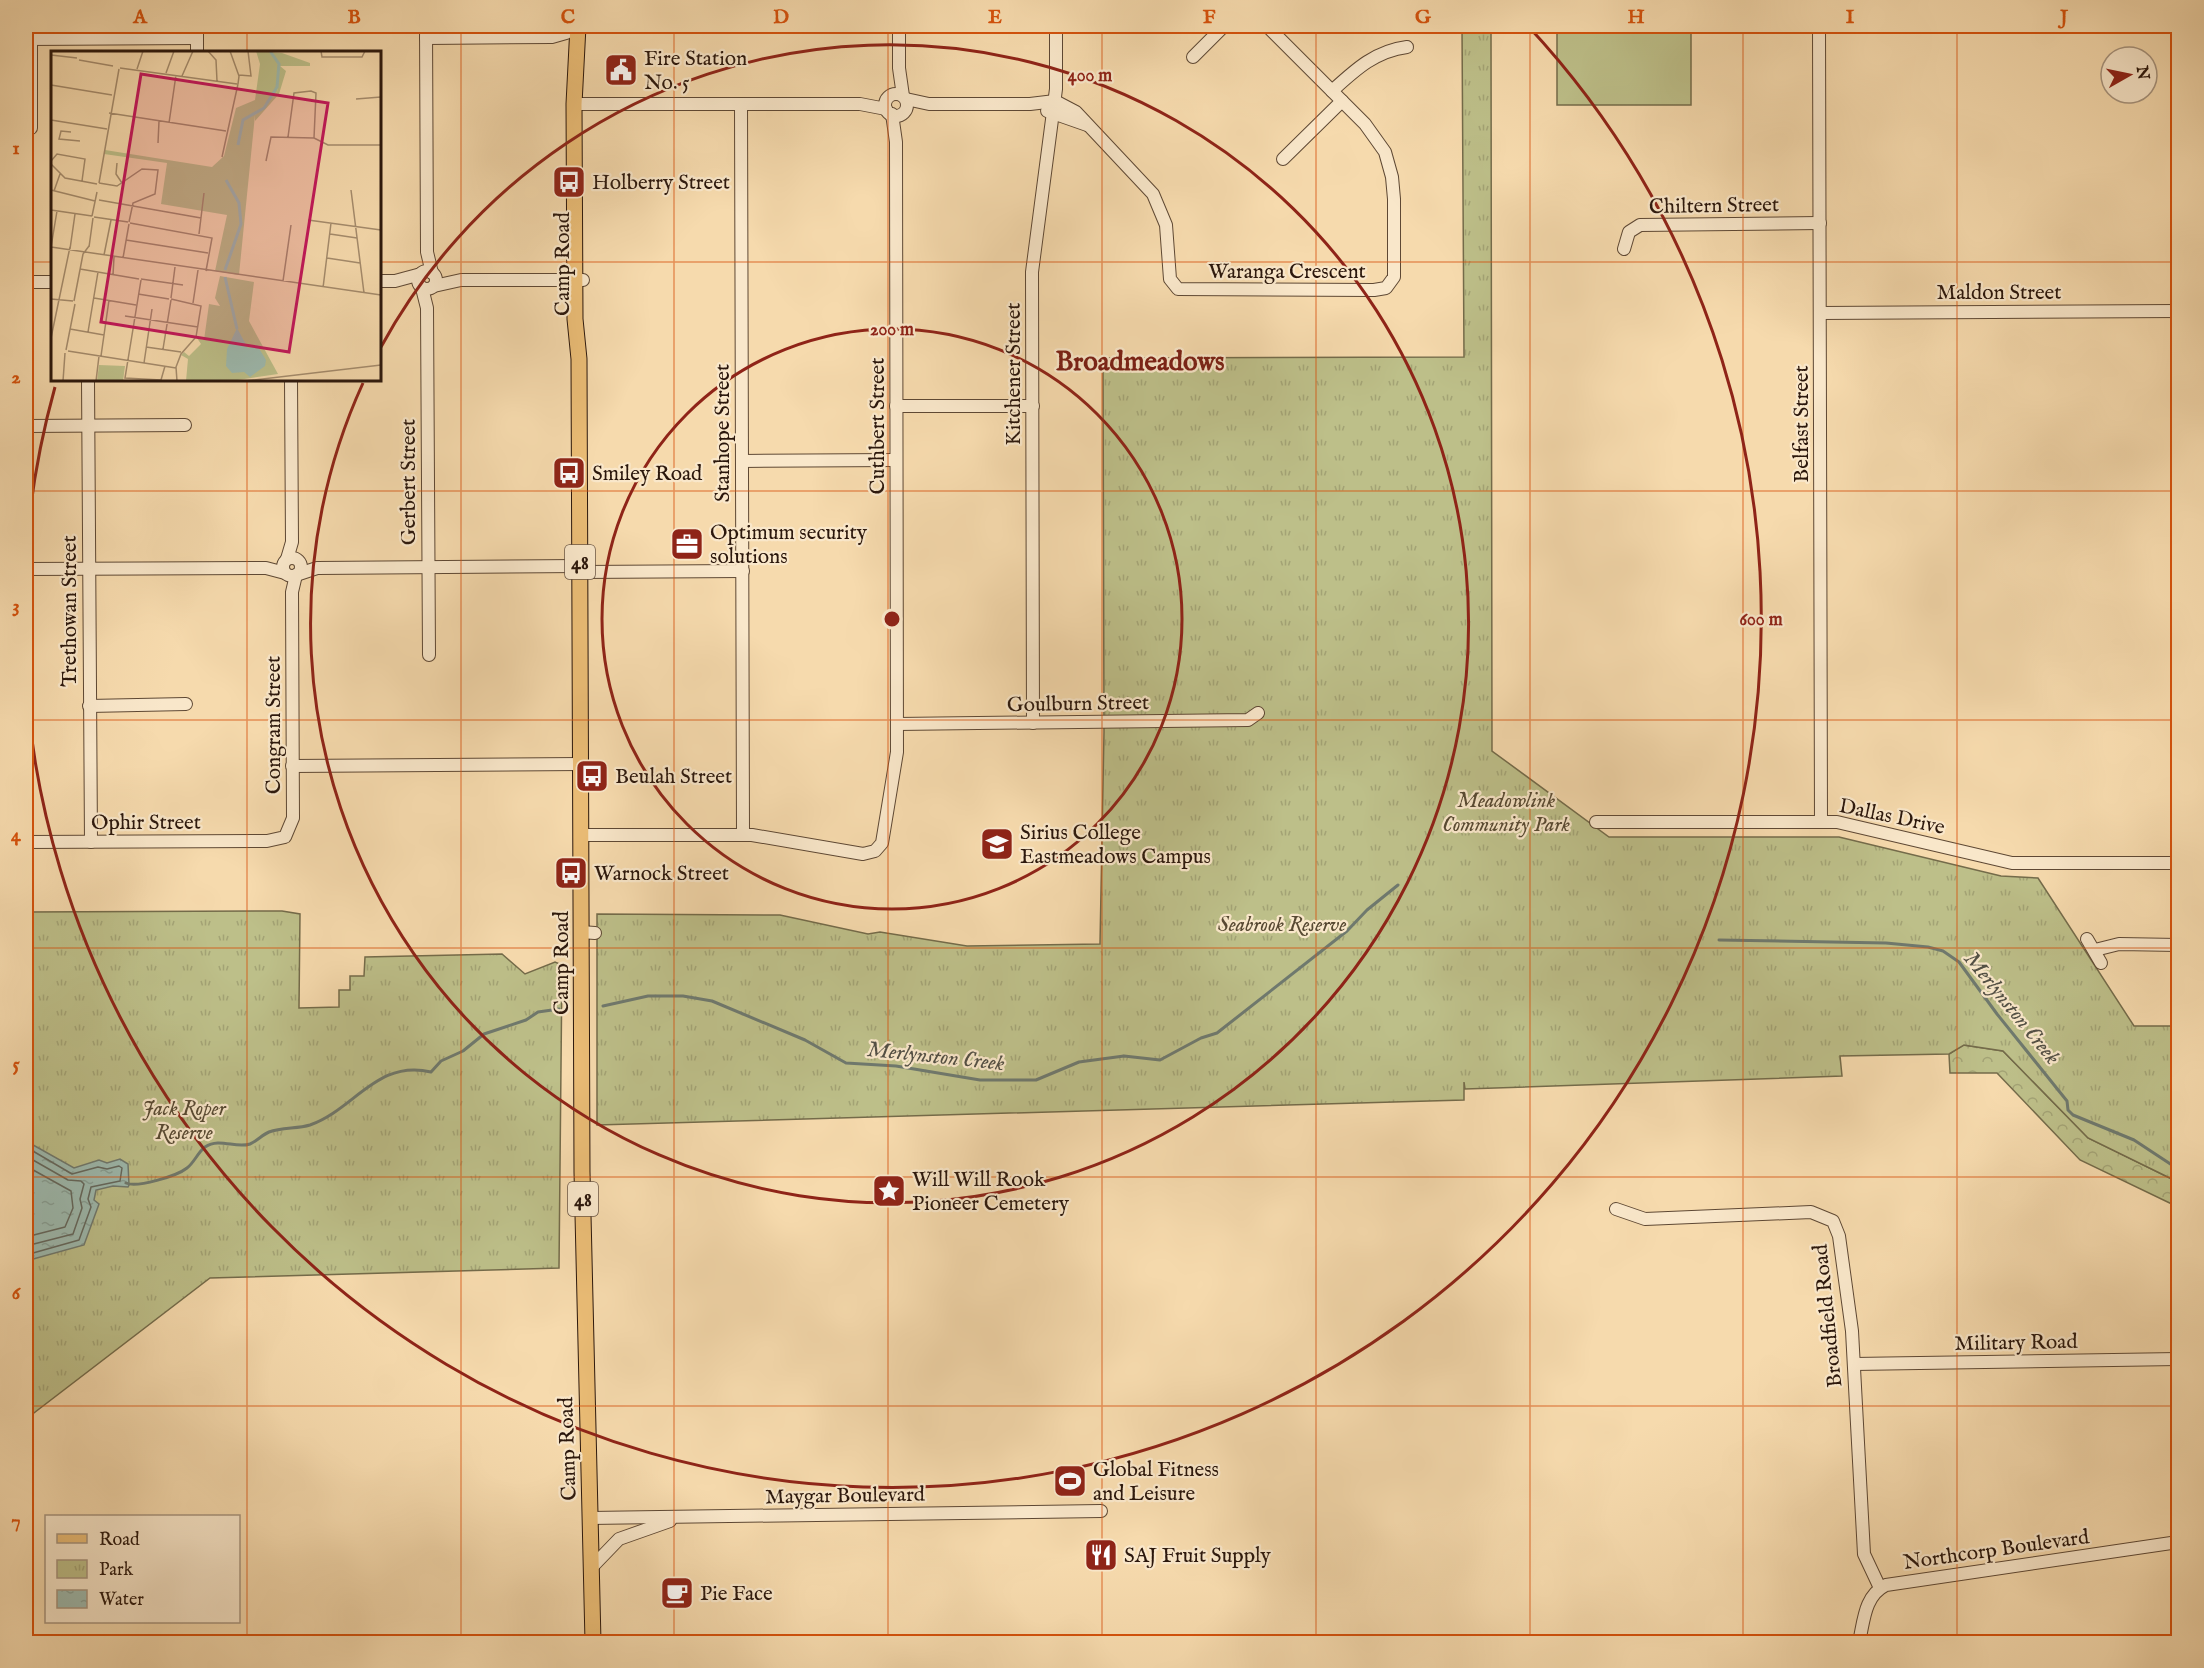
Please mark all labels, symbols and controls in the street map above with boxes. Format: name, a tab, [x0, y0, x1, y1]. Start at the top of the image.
text: A	[132, 5, 148, 30]
text: B	[347, 5, 361, 30]
text: C	[561, 5, 575, 30]
text: D	[773, 5, 789, 30]
text: E	[988, 5, 1002, 30]
text: F	[1203, 5, 1216, 30]
text: G	[1415, 5, 1432, 30]
text: H	[1627, 5, 1645, 30]
text: I	[1846, 5, 1855, 30]
text: J	[2057, 5, 2069, 30]
north arrow	[2099, 45, 2159, 105]
place label: Fire Station No. 5	[644, 46, 747, 97]
inset map	[51, 51, 381, 381]
public building icon: Fire Station No. 5	[603, 52, 639, 88]
text: N	[2131, 64, 2153, 82]
text: 400 m	[1068, 65, 1112, 88]
text: 1	[12, 136, 20, 161]
bus stop icon: Holberry Street	[551, 164, 587, 200]
place label: Holberry Street	[592, 170, 730, 197]
street label: Chiltern Street	[1649, 192, 1779, 221]
street label: Camp Road	[550, 211, 577, 316]
street label: Waranga Crescent	[1208, 259, 1366, 286]
street label: Maldon Street	[1937, 280, 2061, 307]
street label: Kitchener Street	[1001, 302, 1028, 446]
text: 200 m	[870, 319, 914, 342]
district label: Broadmeadows	[1055, 346, 1225, 380]
street label: Cuthbert Street	[865, 358, 892, 494]
street label: Stanhope Street	[710, 364, 737, 502]
text: 2	[11, 365, 21, 390]
street label: Belfast Street	[1789, 365, 1816, 483]
street label: Gerbert Street	[396, 419, 423, 545]
bus stop icon: Smiley Road	[551, 455, 587, 491]
place label: Smiley Road	[592, 461, 703, 488]
place label: Optimum security solutions	[710, 520, 868, 571]
office icon: Optimum security solutions	[669, 526, 705, 562]
street label: Trethowan Street	[57, 535, 84, 687]
road number: 48	[565, 545, 595, 579]
text: 3	[12, 594, 20, 619]
centre of rings	[882, 609, 902, 629]
text: 600 m	[1739, 609, 1783, 632]
street label: Congram Street	[261, 656, 288, 794]
street label: Goulburn Street	[1007, 690, 1149, 719]
bus stop icon: Beulah Street	[574, 758, 610, 794]
place label: Beulah Street	[615, 764, 732, 791]
park label: Meadowlink Community Park	[1442, 788, 1570, 839]
street label: Dallas Drive	[1836, 793, 1947, 842]
street label: Ophir Street	[91, 810, 201, 837]
place label: Sirius College Eastmeadows Campus	[1020, 820, 1211, 871]
text: 4	[11, 823, 22, 848]
school or university icon: Sirius College Eastmeadows Campus	[979, 826, 1015, 862]
bus stop icon: Warnock Street	[553, 855, 589, 891]
place label: Warnock Street	[594, 861, 729, 888]
street label: Camp Road	[549, 910, 576, 1015]
park label: Seabrook Reserve	[1218, 912, 1346, 939]
water label: Merlynston Creek	[1957, 946, 2066, 1071]
water label: Merlynston Creek	[866, 1036, 1006, 1078]
text: 5	[12, 1052, 20, 1077]
park label: Jack Roper Reserve	[142, 1096, 227, 1147]
place label: Will Will Rook Pioneer Cemetery	[912, 1167, 1070, 1218]
place icon: Will Will Rook Pioneer Cemetery	[871, 1173, 907, 1209]
road number: 48	[568, 1182, 598, 1216]
street label: Broadfield Road	[1807, 1242, 1849, 1389]
text: 6	[12, 1281, 22, 1306]
street label: Military Road	[1954, 1329, 2079, 1358]
street label: Camp Road	[553, 1396, 584, 1501]
place label: Global Fitness and Leisure	[1093, 1457, 1219, 1508]
sports icon: Global Fitness and Leisure	[1052, 1463, 1088, 1499]
street label: Maygar Boulevard	[765, 1482, 926, 1511]
text: 7	[11, 1509, 21, 1534]
legend	[45, 1515, 240, 1623]
street label: Northcorp Boulevard	[1902, 1524, 2092, 1577]
text: Road	[99, 1529, 140, 1552]
restaurant icon: SAJ Fruit Supply	[1083, 1537, 1119, 1573]
place label: SAJ Fruit Supply	[1124, 1543, 1272, 1570]
text: Park	[99, 1559, 134, 1582]
cafe icon: Pie Face	[659, 1575, 695, 1611]
place label: Pie Face	[700, 1581, 773, 1608]
text: Water	[99, 1589, 144, 1612]

